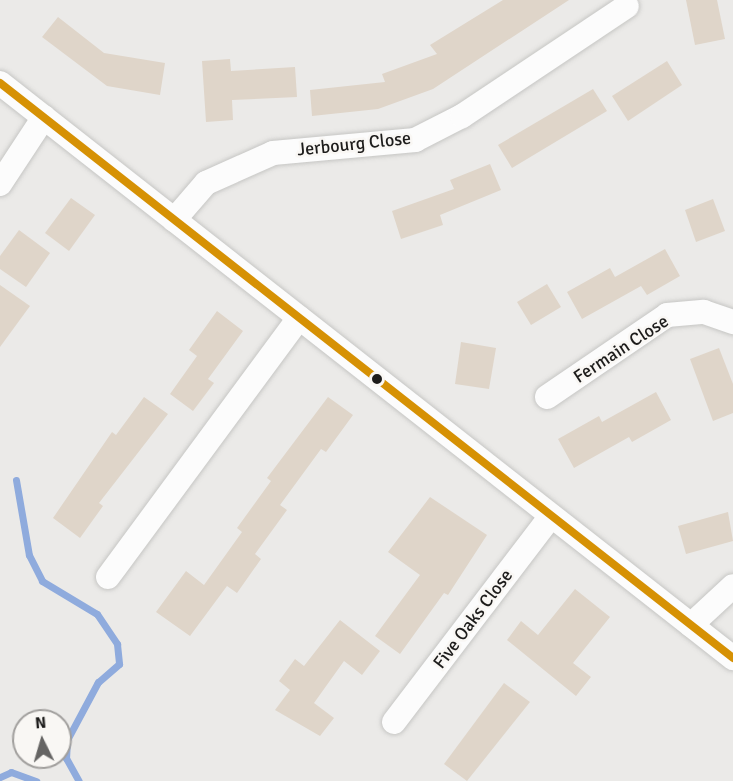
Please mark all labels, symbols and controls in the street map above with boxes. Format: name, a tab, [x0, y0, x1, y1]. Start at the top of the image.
street label: Jerbourg Close	[296, 127, 412, 161]
street label: Fermain Close	[569, 310, 673, 388]
unlabelled marker	[371, 373, 383, 385]
street label: Five Oaks Close	[429, 565, 517, 673]
north arrow	[12, 709, 72, 769]
text: N	[34, 713, 47, 734]

